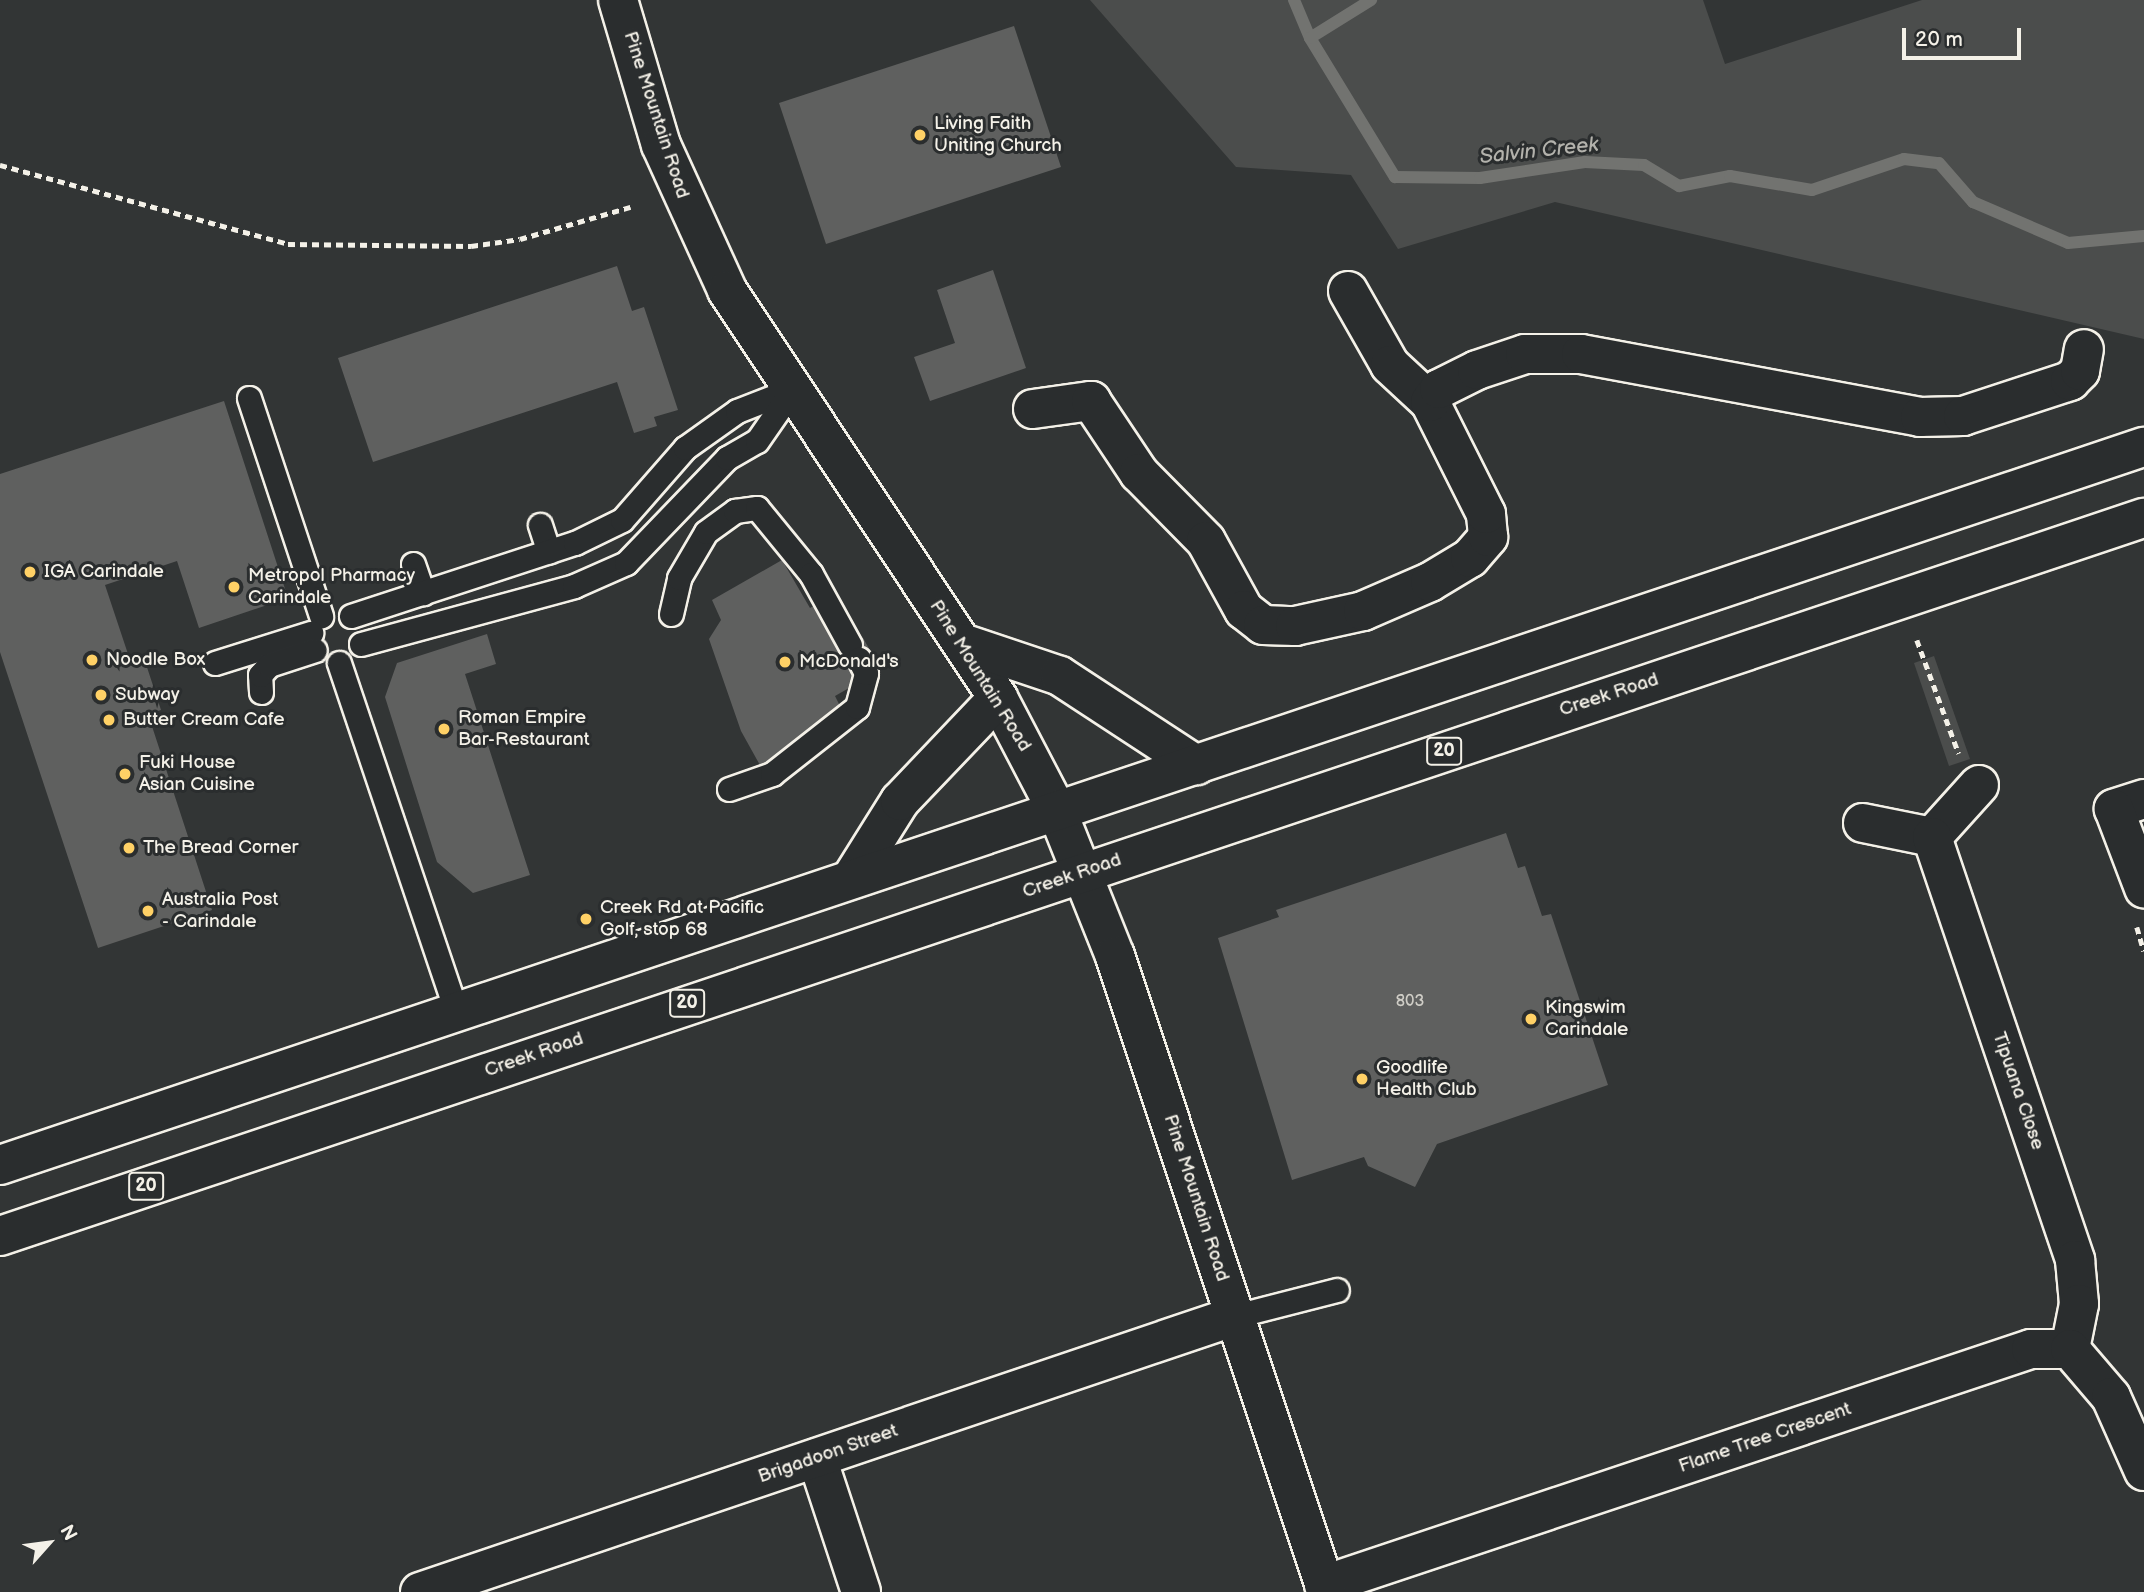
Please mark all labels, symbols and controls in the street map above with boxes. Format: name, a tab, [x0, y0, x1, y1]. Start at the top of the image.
scale bar	[1906, 14, 2025, 58]
text: 20 m	[1915, 27, 1963, 52]
street label: Pine Mountain Road	[618, 29, 694, 201]
place label: Living Faith Uniting Church	[934, 113, 1062, 157]
marker: Living Faith Uniting Church	[912, 127, 928, 143]
water label: Salvin Creek	[1478, 132, 1600, 170]
place label: IGA Carindale	[44, 561, 164, 583]
marker: IGA Carindale	[22, 564, 38, 580]
place label: Metropol Pharmacy Carindale	[248, 565, 415, 609]
marker: Metropol Pharmacy Carindale	[226, 579, 242, 595]
street label: Pine Mountain Road	[924, 596, 1036, 756]
place label: Noodle Box	[106, 649, 205, 671]
place label: McDonald's	[799, 651, 899, 673]
marker: Noodle Box	[84, 652, 100, 668]
marker: McDonald's	[777, 654, 793, 670]
street label: Creek Road	[1557, 668, 1661, 722]
place label: Subway	[115, 684, 180, 706]
marker: Subway	[93, 687, 109, 703]
place label: Roman Empire Bar-Restaurant	[458, 707, 590, 751]
place label: Butter Cream Cafe	[123, 709, 284, 731]
marker: Butter Cream Cafe	[101, 712, 117, 728]
marker: Roman Empire Bar-Restaurant	[436, 721, 452, 737]
road number: 20	[1425, 736, 1463, 766]
place label: Fuki House Asian Cuisine	[139, 752, 255, 796]
marker: Fuki House Asian Cuisine	[117, 766, 133, 782]
place label: The Bread Corner	[143, 837, 298, 859]
marker: The Bread Corner	[121, 840, 137, 856]
street label: Creek Road	[1020, 848, 1124, 904]
place label: Australia Post - Carindale	[162, 889, 278, 933]
place label: Creek Rd at Pacific Golf, stop 68	[600, 897, 764, 941]
marker: Australia Post - Carindale	[140, 903, 156, 919]
marker: Creek Rd at Pacific Golf, stop 68	[578, 911, 594, 927]
road number: 20	[668, 988, 706, 1018]
house number: 803	[1396, 992, 1424, 1012]
place label: Kingswim Carindale	[1545, 997, 1628, 1041]
marker: Kingswim Carindale	[1523, 1011, 1539, 1027]
street label: Creek Road	[482, 1027, 586, 1083]
street label: Tipuana Close	[1987, 1029, 2049, 1153]
place label: Goodlife Health Club	[1376, 1057, 1477, 1101]
marker: Goodlife Health Club	[1354, 1071, 1370, 1087]
street label: Pine Mountain Road	[1158, 1112, 1234, 1284]
road number: 20	[127, 1171, 165, 1200]
street label: Flame Tree Crescent	[1675, 1398, 1855, 1478]
street label: Brigadoon Street	[755, 1419, 901, 1489]
north arrow	[14, 1508, 84, 1578]
text: N	[54, 1521, 81, 1545]

